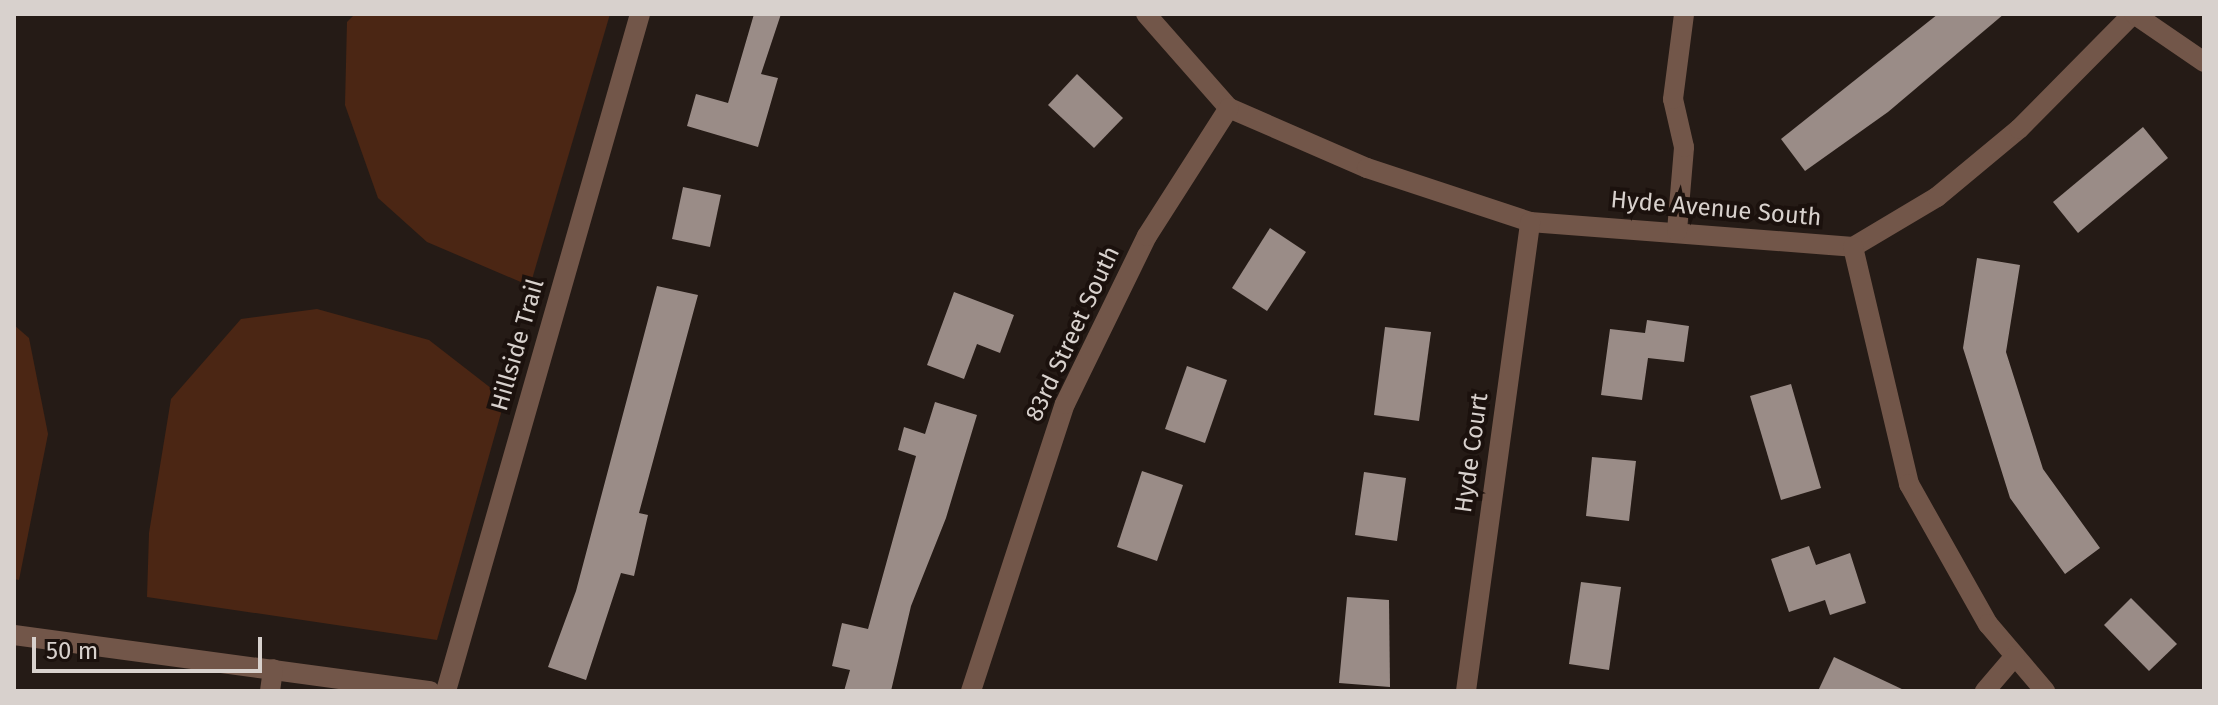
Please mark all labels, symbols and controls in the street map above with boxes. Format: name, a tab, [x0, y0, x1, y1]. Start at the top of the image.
street label: Hyde Avenue South	[1609, 185, 1823, 233]
street label: 83rd Street South	[1020, 242, 1126, 426]
street label: Hillside Trail	[485, 276, 551, 414]
street label: Hyde Court	[1449, 391, 1495, 515]
scale bar	[36, 621, 266, 671]
text: 50 m	[46, 637, 98, 665]

